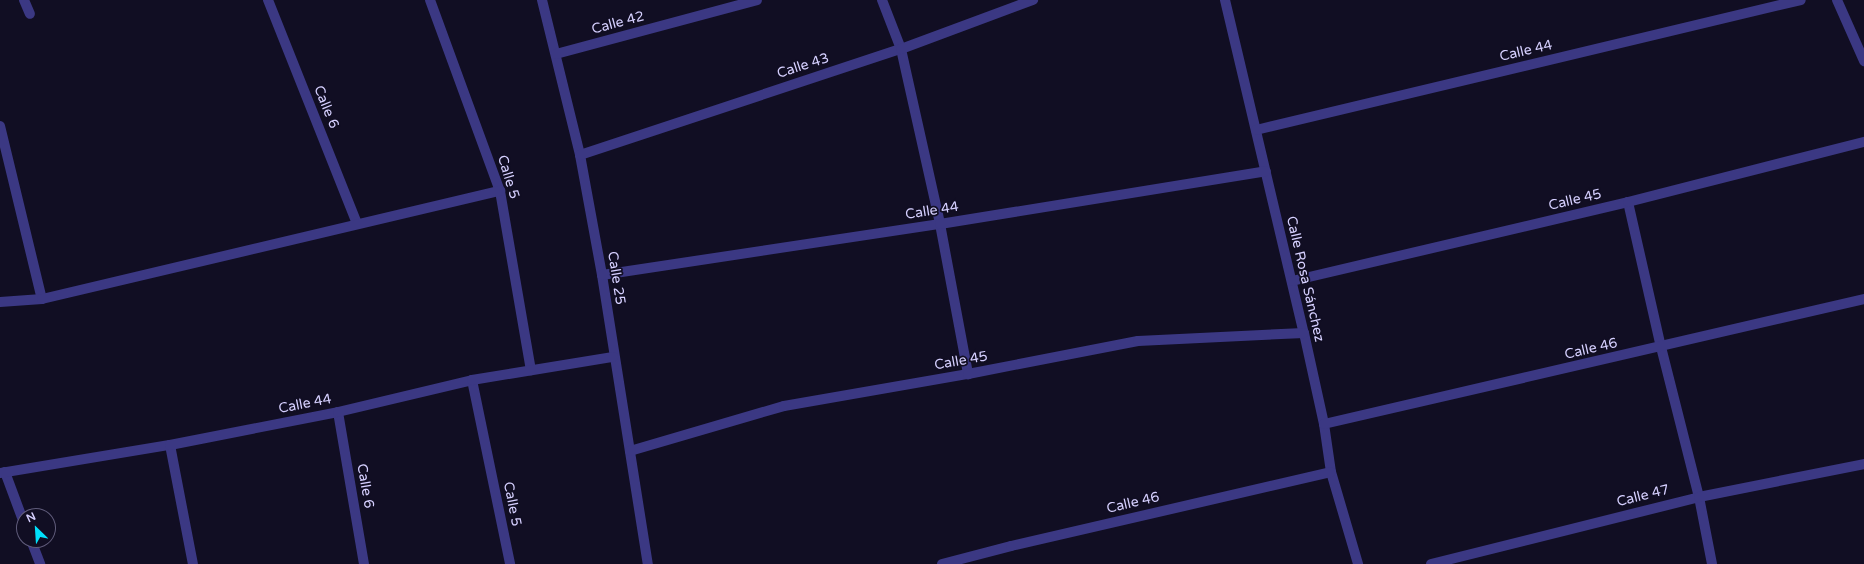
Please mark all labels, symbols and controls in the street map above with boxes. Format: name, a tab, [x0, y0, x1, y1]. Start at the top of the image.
street label: Calle 42	[590, 8, 646, 38]
street label: Calle 44	[1498, 37, 1554, 65]
street label: Calle 43	[775, 50, 831, 82]
street label: Calle 6	[310, 83, 342, 131]
street label: Calle 5	[493, 153, 523, 201]
street label: Calle 45	[1547, 186, 1603, 214]
street label: Calle 44	[904, 199, 960, 223]
street label: Calle Rosa Sánchez	[1282, 214, 1328, 344]
street label: Calle 25	[604, 250, 628, 306]
street label: Calle 46	[1563, 335, 1619, 363]
street label: Calle 45	[933, 348, 989, 374]
street label: Calle 44	[277, 391, 333, 417]
street label: Calle 6	[353, 462, 377, 510]
street label: Calle 5	[499, 480, 525, 528]
street label: Calle 47	[1615, 481, 1671, 511]
street label: Calle 46	[1105, 489, 1161, 517]
north arrow	[16, 508, 56, 548]
text: N	[24, 510, 38, 525]

